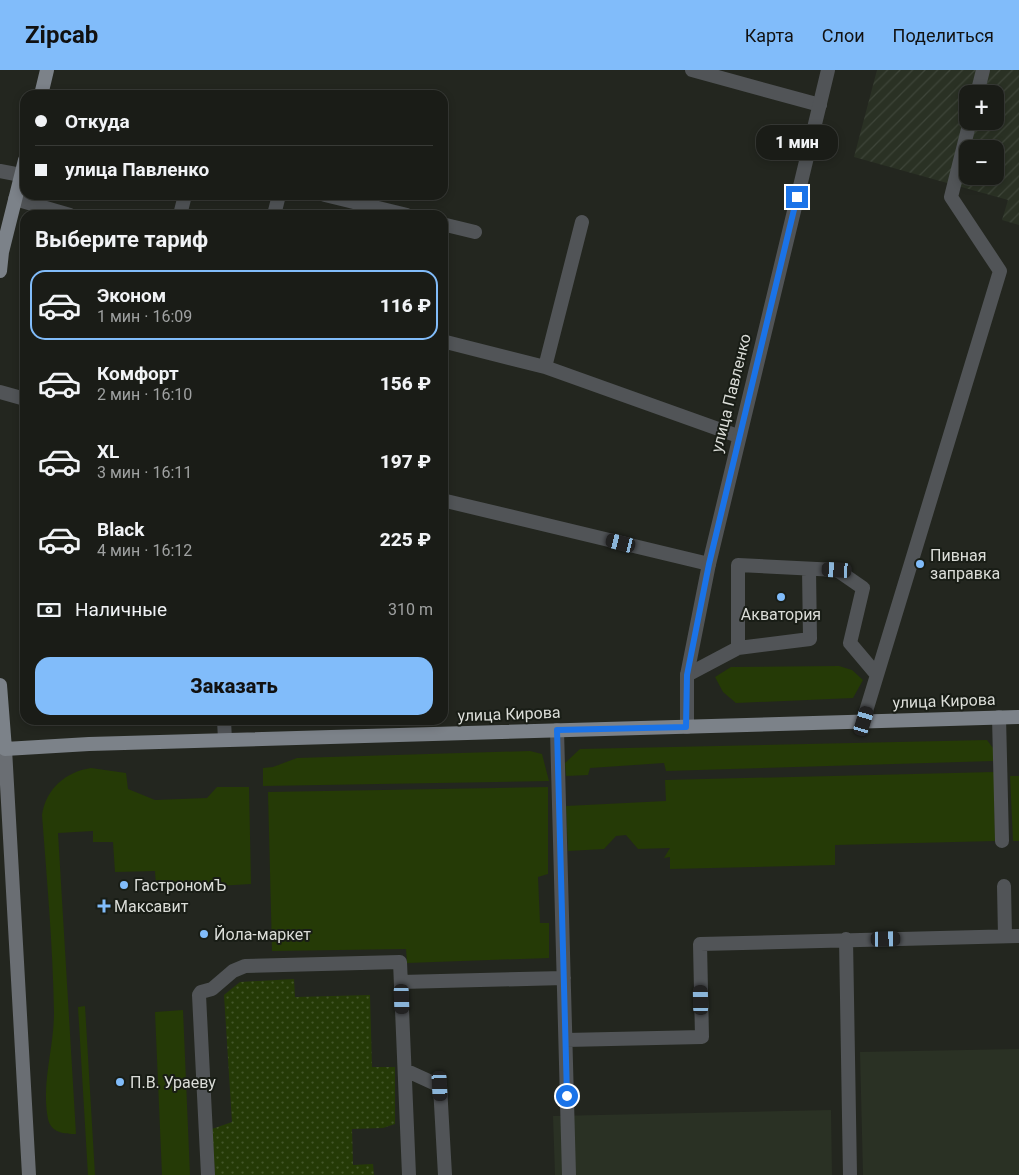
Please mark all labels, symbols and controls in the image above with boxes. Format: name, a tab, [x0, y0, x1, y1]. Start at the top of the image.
text: Zipcab	[25, 21, 98, 49]
text: Карта	[745, 25, 794, 46]
text: Слои	[822, 25, 865, 46]
text: Поделиться	[893, 25, 994, 46]
map controls	[959, 85, 1004, 185]
button: +	[959, 85, 1004, 130]
text: Откуда	[65, 110, 130, 133]
callout: 1 мин	[756, 124, 838, 160]
text: 1 мин	[775, 133, 819, 152]
button: −	[959, 140, 1004, 185]
text: улица Павленко	[65, 158, 209, 181]
route end	[786, 186, 808, 208]
text: Выберите тариф	[35, 227, 208, 252]
icon: car	[37, 283, 82, 328]
text: Эконом	[97, 284, 166, 307]
text: 116 ₽	[380, 294, 431, 317]
text: 1 мин · 16:09	[97, 307, 192, 326]
street label: улица Павленко	[707, 332, 755, 454]
icon: car	[37, 361, 82, 406]
text: Комфорт	[97, 362, 179, 385]
text: 156 ₽	[380, 372, 431, 395]
text: 2 мин · 16:10	[97, 385, 192, 404]
icon: car	[37, 439, 82, 484]
text: XL	[97, 440, 119, 463]
text: 197 ₽	[380, 450, 431, 473]
text: 3 мин · 16:11	[97, 463, 192, 482]
icon: car	[37, 517, 82, 562]
text: Black	[97, 518, 144, 541]
text: 225 ₽	[380, 528, 431, 551]
car	[604, 532, 637, 554]
text: 4 мин · 16:12	[97, 541, 192, 560]
place label: Пивная заправка	[930, 546, 1000, 583]
marker: Пивная заправка	[914, 558, 926, 570]
car	[821, 562, 852, 578]
marker: Акватория	[775, 591, 787, 603]
icon: cash	[35, 596, 63, 624]
text: Наличные	[75, 598, 167, 621]
text: 310 m	[388, 600, 433, 619]
place label: Акватория	[741, 605, 821, 624]
button: Заказать	[35, 657, 433, 715]
street label: улица Кирова	[892, 690, 996, 712]
street label: улица Кирова	[457, 703, 561, 725]
car	[852, 704, 875, 738]
place label: ГастрономЪ	[134, 876, 226, 895]
marker: ГастрономЪ	[118, 879, 130, 891]
place label: Максавит	[114, 897, 189, 916]
marker: Максавит	[98, 900, 110, 912]
place label: Йола-маркет	[214, 925, 311, 944]
marker: Йола-маркет	[198, 928, 210, 940]
car	[870, 931, 901, 947]
car	[393, 984, 410, 1014]
car	[693, 985, 708, 1015]
car	[431, 1071, 448, 1101]
place label: П.В. Ураеву	[130, 1073, 216, 1092]
marker: П.В. Ураеву	[114, 1076, 126, 1088]
route start	[556, 1085, 578, 1107]

